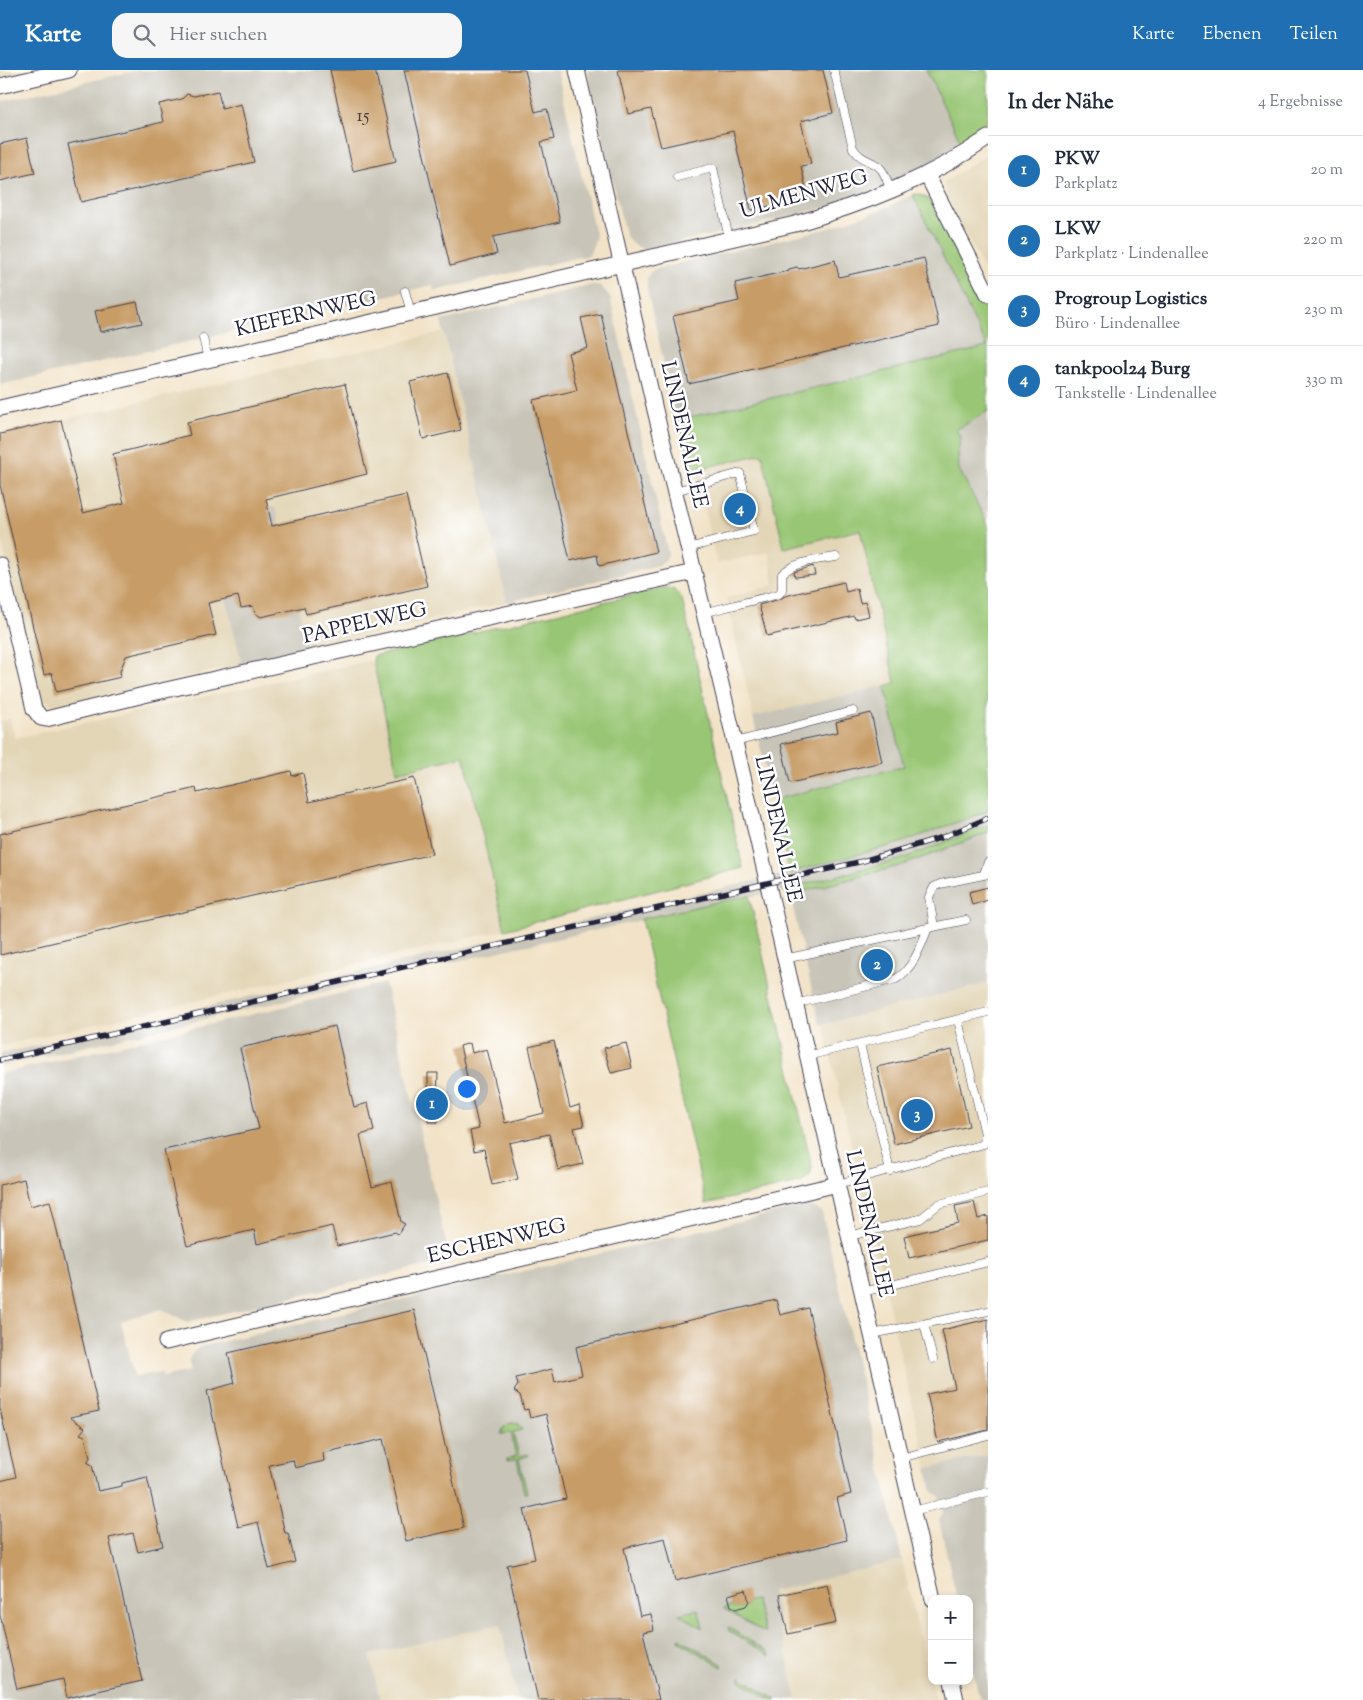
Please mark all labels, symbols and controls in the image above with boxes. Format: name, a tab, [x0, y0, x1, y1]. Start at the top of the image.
search box	[112, 13, 462, 58]
text: Karte	[25, 18, 82, 52]
icon: search	[130, 21, 158, 49]
text: Hier suchen	[170, 22, 268, 49]
text: Karte	[1132, 22, 1175, 48]
text: Ebenen	[1203, 22, 1262, 48]
text: Teilen	[1290, 22, 1338, 48]
text: In der Nähe	[1008, 88, 1114, 118]
text: 4 Ergebnisse	[1258, 91, 1343, 114]
house number: 15	[357, 103, 370, 130]
text: PKW	[1055, 146, 1100, 173]
text: 1	[1021, 159, 1027, 182]
text: 20 m	[1310, 159, 1343, 182]
street label: ULMENWEG	[737, 162, 871, 228]
text: Parkplatz	[1055, 173, 1117, 196]
text: LKW	[1055, 216, 1101, 243]
text: 2	[1020, 229, 1028, 252]
text: 220 m	[1303, 229, 1343, 252]
text: Parkplatz · Lindenallee	[1055, 243, 1209, 266]
street label: KIEFERNWEG	[232, 284, 380, 346]
text: Progroup Logistics	[1055, 286, 1207, 313]
text: 3	[1021, 299, 1027, 322]
text: 230 m	[1304, 299, 1343, 322]
text: Büro · Lindenallee	[1055, 313, 1180, 336]
text: tankpool24 Burg	[1055, 356, 1190, 383]
street label: LINDENALLEE	[652, 359, 715, 512]
text: 4	[1020, 369, 1028, 392]
text: 330 m	[1305, 369, 1343, 392]
text: Tankstelle · Lindenallee	[1055, 383, 1217, 406]
pin: 4	[724, 490, 756, 528]
street label: PAPPELWEG	[300, 595, 430, 653]
street label: LINDENALLEE	[746, 753, 809, 906]
pin: 2	[861, 946, 893, 984]
your location	[454, 1076, 480, 1102]
pin: 1	[416, 1085, 448, 1123]
pin: 3	[901, 1096, 933, 1134]
street label: LINDENALLEE	[837, 1148, 900, 1301]
street label: ESCHENWEG	[425, 1211, 569, 1273]
map controls	[928, 1595, 973, 1685]
button: +	[928, 1595, 973, 1640]
button: −	[928, 1640, 973, 1685]

